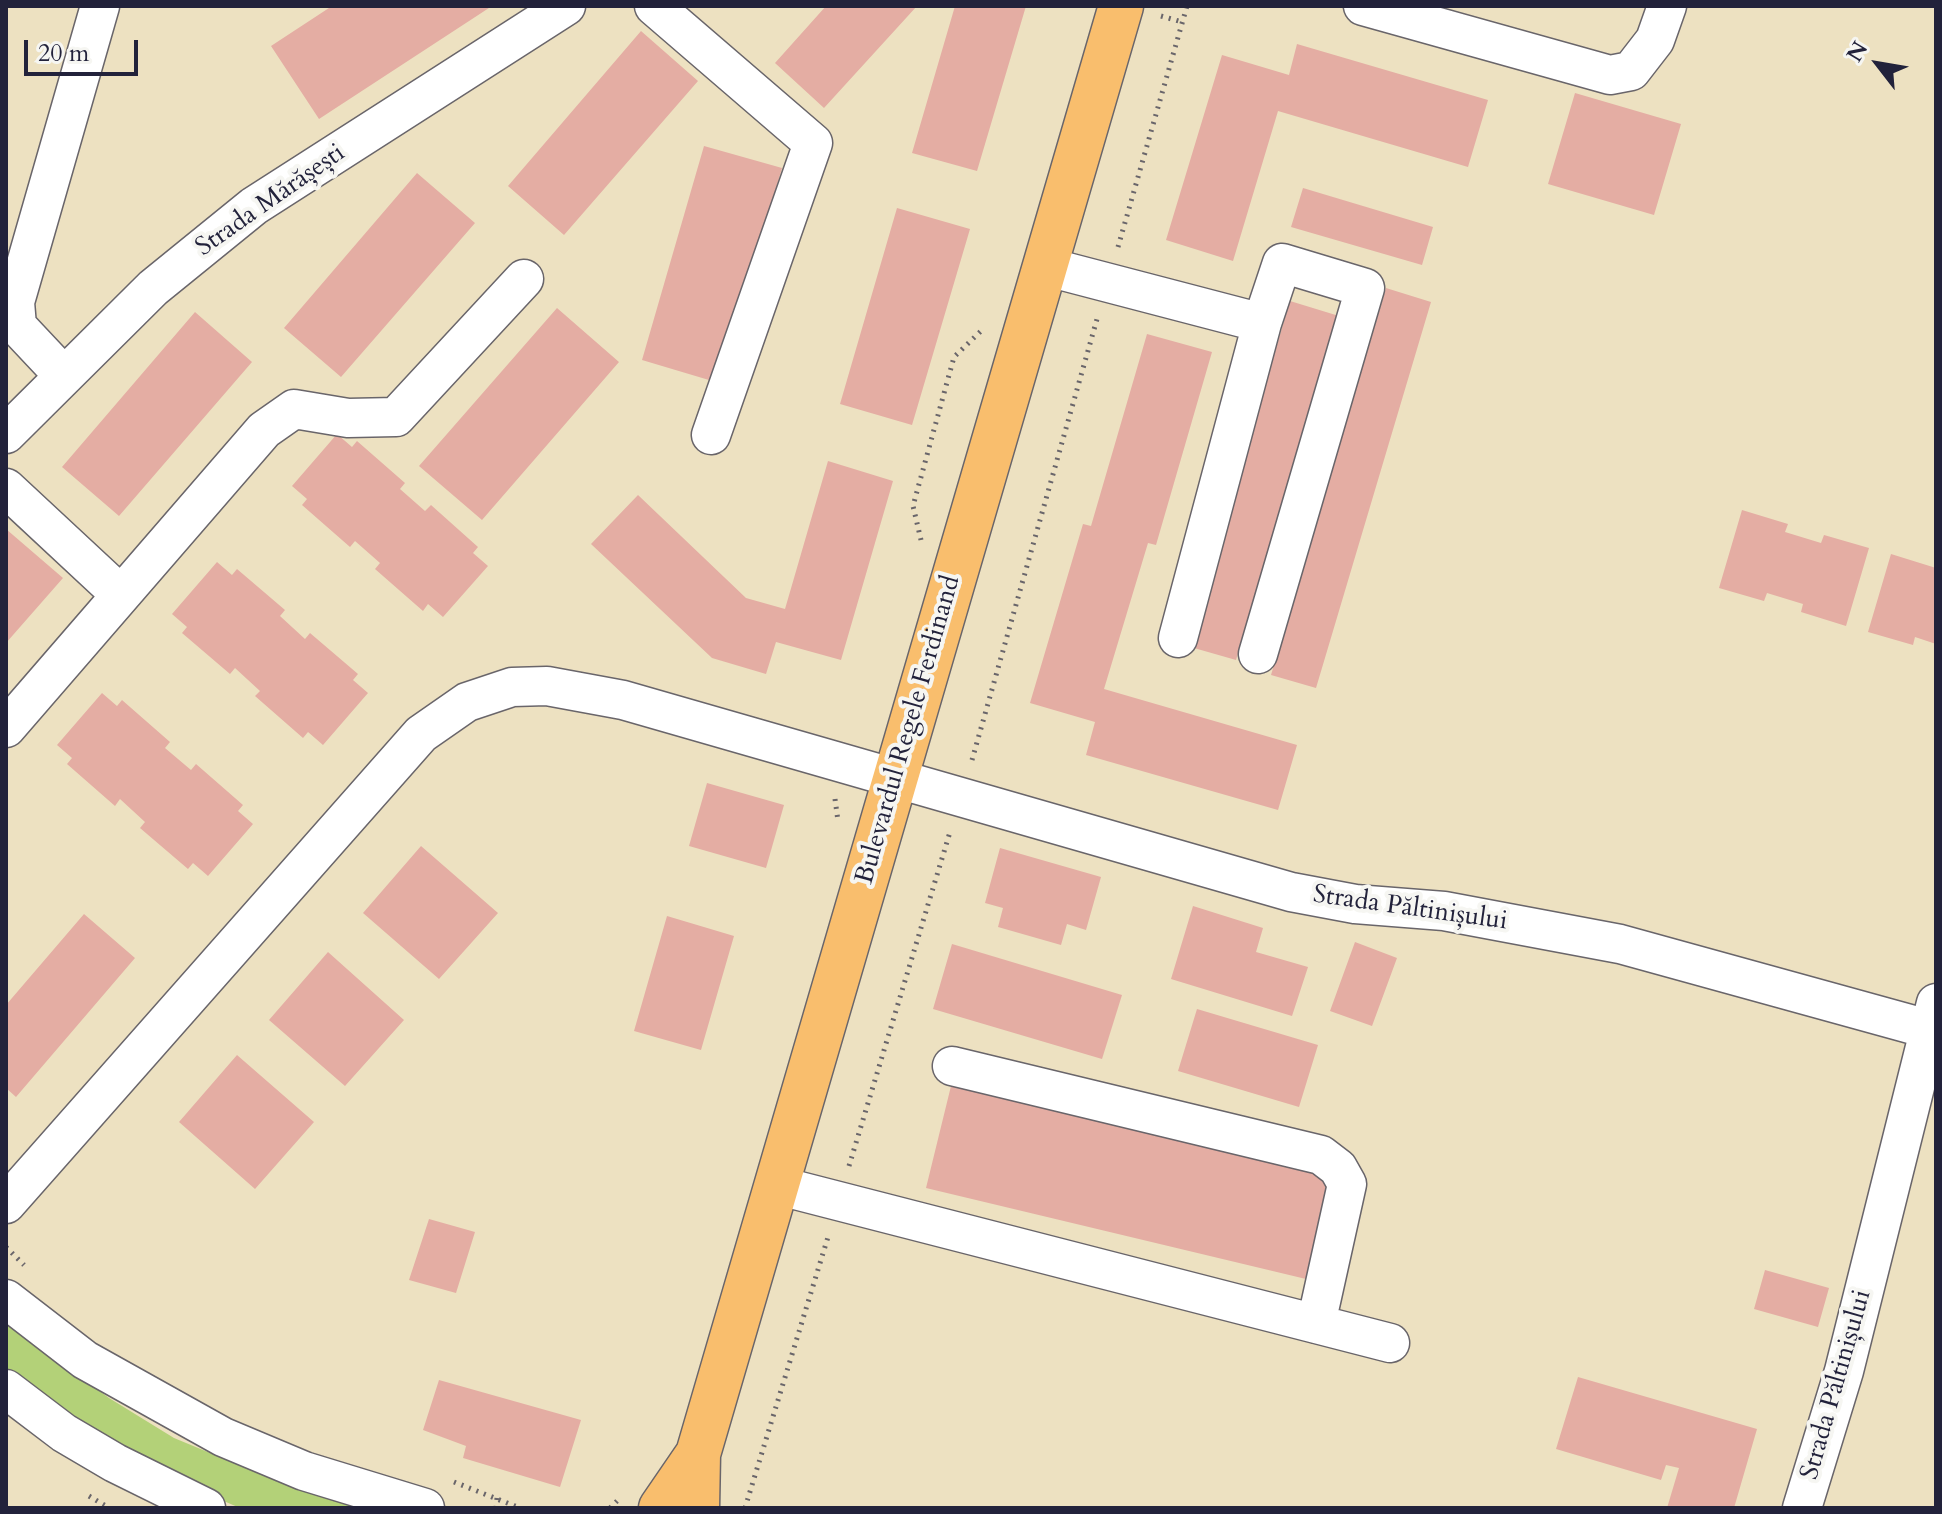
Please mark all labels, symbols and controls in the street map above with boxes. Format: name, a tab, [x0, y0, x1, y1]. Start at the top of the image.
scale bar	[28, 24, 142, 74]
north arrow	[1838, 24, 1918, 104]
text: N	[1840, 36, 1875, 68]
text: 20 m	[38, 37, 89, 70]
street label: Strada Mărășești	[190, 138, 352, 264]
street label: Bulevardul Regele Ferdinand	[850, 572, 968, 888]
street label: Strada Păltinișului	[1311, 880, 1509, 938]
street label: Strada Păltinișului	[1795, 1287, 1879, 1483]

